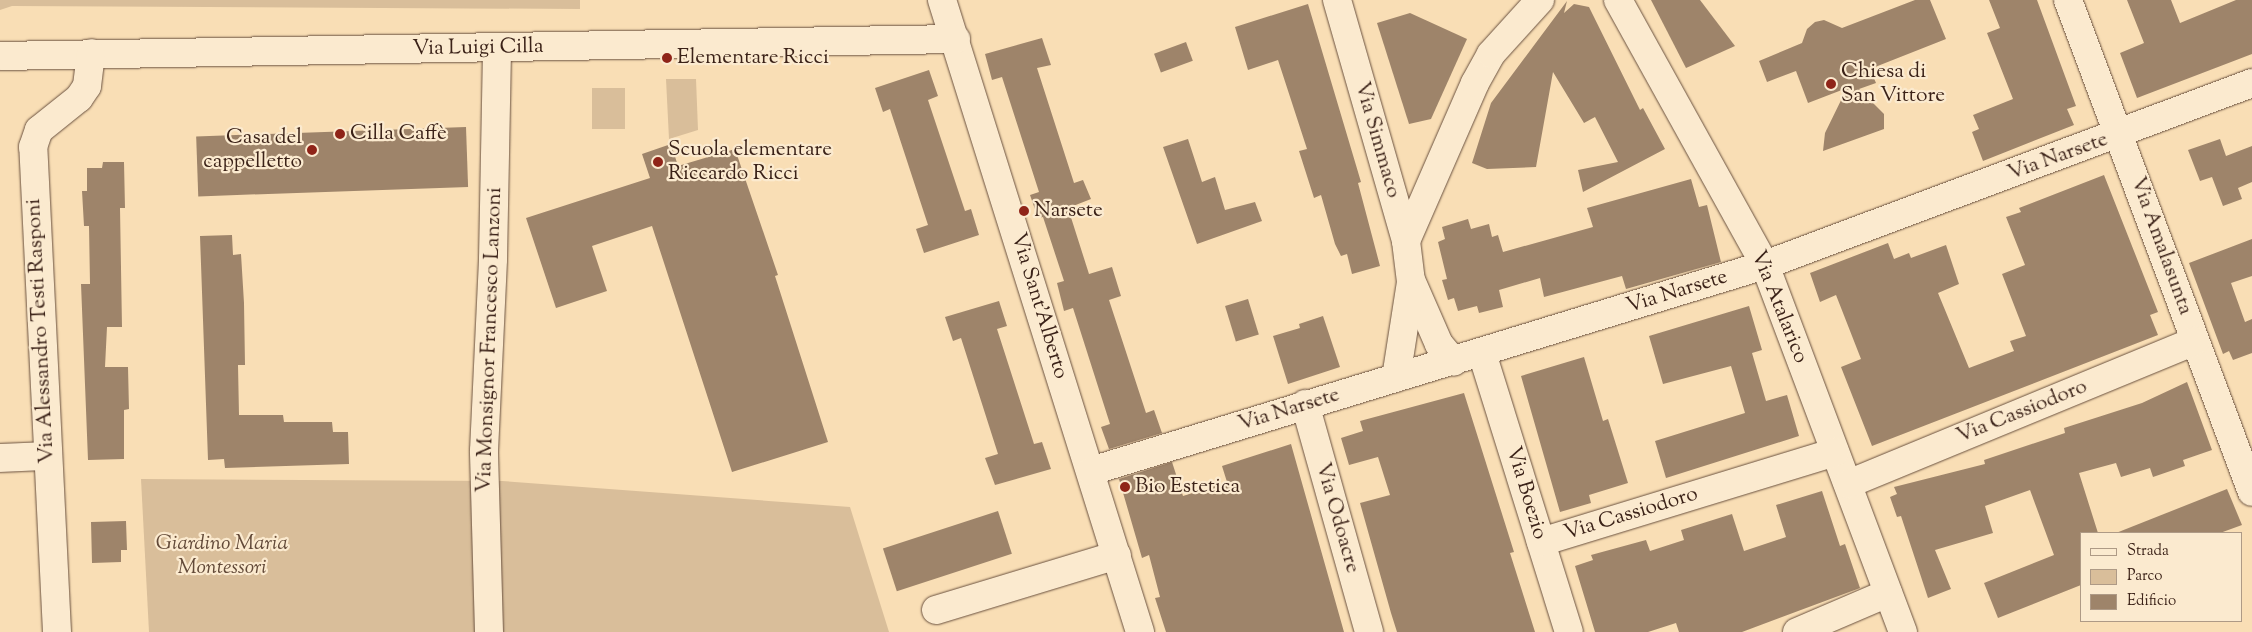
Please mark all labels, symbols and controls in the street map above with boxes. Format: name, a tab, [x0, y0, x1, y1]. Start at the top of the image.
street label: Via Luigi Cilla	[412, 34, 544, 62]
place label: Elementare Ricci	[677, 45, 829, 71]
marker: Elementare Ricci	[661, 52, 673, 64]
place label: Chiesa di San Vittore	[1841, 59, 1945, 109]
marker: Chiesa di San Vittore	[1825, 78, 1837, 90]
street label: Via Simmaco	[1348, 79, 1406, 201]
place label: Cilla Caffè	[350, 121, 447, 147]
place label: Casa del cappelletto	[203, 125, 302, 175]
street label: Via Narsete	[2005, 127, 2111, 187]
marker: Cilla Caffè	[334, 128, 346, 140]
place label: Scuola elementare Riccardo Ricci	[668, 137, 832, 187]
marker: Casa del cappelletto	[306, 144, 318, 156]
marker: Scuola elementare Riccardo Ricci	[652, 156, 664, 168]
street label: Via Amalasunta	[2124, 174, 2198, 318]
street label: Via Monsignor Francesco Lanzoni	[472, 187, 508, 493]
street label: Via Alessandro Testi Rasponi	[21, 198, 61, 464]
place label: Narsete	[1034, 198, 1103, 224]
marker: Narsete	[1018, 205, 1030, 217]
street label: Via Sant'Alberto	[1005, 230, 1073, 382]
street label: Via Atalarico	[1745, 247, 1813, 367]
street label: Via Narsete	[1623, 265, 1731, 319]
street label: Via Cassiodoro	[1953, 374, 2091, 450]
street label: Via Narsete	[1235, 383, 1343, 437]
street label: Via Boezio	[1500, 444, 1552, 542]
street label: Via Odoacre	[1309, 460, 1365, 576]
place label: Bio Estetica	[1135, 474, 1240, 500]
marker: Bio Estetica	[1119, 481, 1131, 493]
street label: Via Cassiodoro	[1561, 482, 1701, 546]
park label: Giardino Maria Montessori	[156, 531, 288, 581]
legend	[2080, 532, 2242, 622]
text: Strada	[2127, 541, 2169, 562]
text: Parco	[2127, 566, 2163, 587]
text: Edificio	[2127, 591, 2176, 612]

